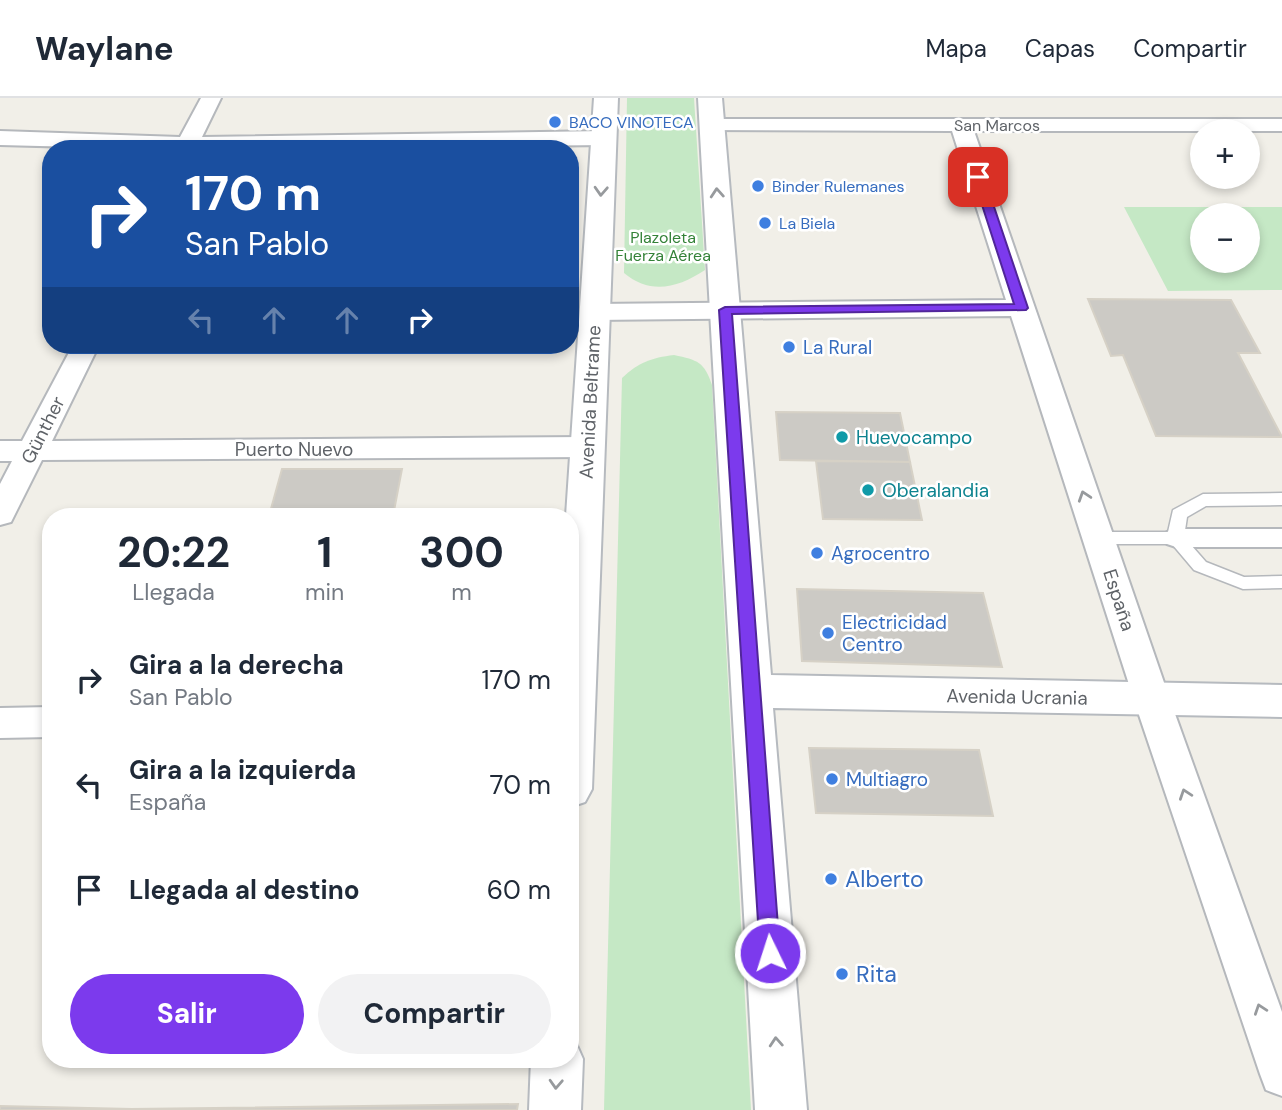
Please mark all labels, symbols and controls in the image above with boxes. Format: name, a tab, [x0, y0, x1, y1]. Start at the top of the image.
text: Waylane	[35, 27, 174, 70]
text: Mapa	[925, 33, 987, 64]
text: Capas	[1025, 33, 1095, 64]
text: Compartir	[1133, 33, 1247, 64]
place label: BACO VINOTECA	[569, 112, 694, 133]
marker: BACO VINOTECA	[547, 114, 563, 130]
street label: San Marcos	[954, 115, 1040, 136]
map controls	[1190, 119, 1260, 273]
button: +	[1190, 119, 1260, 189]
pin	[948, 147, 1008, 207]
icon: arrive	[959, 158, 997, 196]
text: 170 m	[185, 161, 321, 225]
icon: right	[70, 168, 161, 259]
place label: Binder Rulemanes	[772, 176, 905, 197]
marker: Binder Rulemanes	[750, 178, 766, 194]
one-way arrow	[594, 185, 609, 196]
one-way arrow	[710, 188, 725, 199]
button: −	[1190, 203, 1260, 273]
place label: La Biela	[779, 213, 835, 234]
marker: La Biela	[757, 215, 773, 231]
text: San Pablo	[185, 223, 329, 265]
park label: Plazoleta Fuerza Aérea	[615, 227, 711, 266]
icon: left	[182, 301, 220, 339]
icon: ahead	[255, 301, 293, 339]
icon: ahead	[328, 301, 366, 339]
icon: right	[401, 301, 439, 339]
street label: Avenida Beltrame	[573, 325, 607, 479]
place label: La Rural	[803, 335, 872, 360]
marker: La Rural	[781, 339, 797, 355]
street label: Günther	[15, 392, 71, 468]
place label: Huevocampo	[856, 425, 972, 450]
marker: Huevocampo	[834, 429, 850, 445]
street label: Puerto Nuevo	[235, 437, 353, 462]
place label: Oberalandia	[882, 478, 989, 503]
marker: Oberalandia	[860, 482, 876, 498]
one-way arrow	[1078, 490, 1092, 502]
text: 20:22	[117, 525, 230, 580]
text: 1	[317, 525, 332, 580]
text: 300	[419, 525, 504, 580]
place label: Agrocentro	[831, 541, 930, 566]
marker: Agrocentro	[809, 545, 825, 561]
street label: España	[1097, 566, 1141, 634]
text: Llegada	[132, 577, 215, 607]
text: min	[305, 577, 344, 607]
text: m	[451, 577, 472, 607]
place label: Electricidad Centro	[842, 610, 947, 657]
marker: Electricidad Centro	[820, 625, 836, 641]
text: Gira a la derecha	[129, 648, 344, 682]
icon: right	[70, 661, 108, 699]
text: 170 m	[482, 663, 551, 697]
text: San Pablo	[129, 682, 233, 712]
street label: Avenida Ucrania	[946, 683, 1088, 711]
text: Gira a la izquierda	[129, 753, 356, 787]
icon: left	[70, 766, 108, 804]
place label: Multiagro	[846, 767, 928, 792]
text: 70 m	[490, 768, 551, 802]
marker: Multiagro	[824, 771, 840, 787]
text: España	[129, 787, 206, 817]
one-way arrow	[1179, 789, 1193, 801]
place label: Alberto	[845, 864, 924, 894]
icon: arrive	[70, 871, 108, 909]
marker: Alberto	[823, 871, 839, 887]
text: Llegada al destino	[129, 873, 360, 907]
text: 60 m	[487, 873, 551, 907]
position arrow	[733, 916, 807, 990]
place label: Rita	[856, 959, 897, 989]
marker: Rita	[834, 966, 850, 982]
button: Salir	[70, 974, 304, 1054]
button: Compartir	[318, 974, 551, 1054]
one-way arrow	[1254, 1004, 1268, 1016]
one-way arrow	[769, 1036, 784, 1047]
one-way arrow	[548, 1079, 563, 1090]

